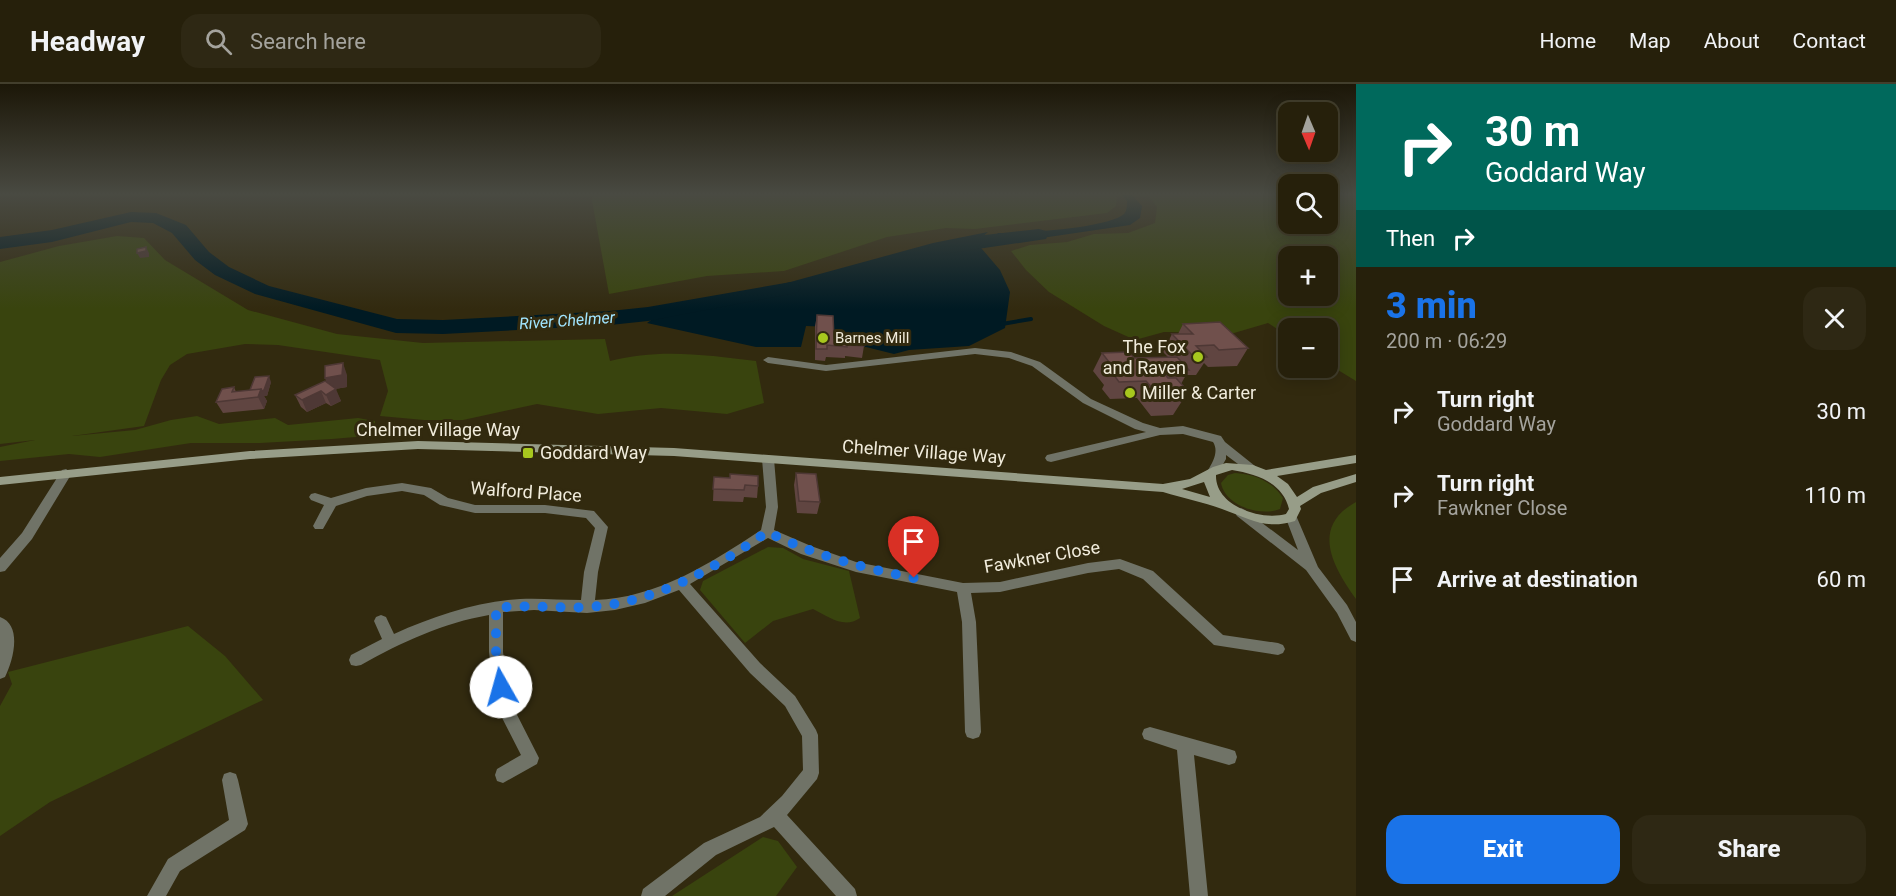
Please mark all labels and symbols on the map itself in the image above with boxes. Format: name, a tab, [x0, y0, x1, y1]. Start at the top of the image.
north arrow	[1278, 102, 1338, 162]
water label: River Chelmer	[519, 308, 616, 333]
place label: Barnes Mill	[835, 329, 909, 347]
marker: Barnes Mill	[816, 331, 830, 345]
place label: The Fox and Raven	[1103, 336, 1186, 378]
marker: The Fox and Raven	[1191, 350, 1205, 364]
place label: Miller & Carter	[1142, 382, 1256, 403]
marker: Miller & Carter	[1123, 386, 1137, 400]
street label: Chelmer Village Way	[356, 419, 520, 440]
street label: Chelmer Village Way	[842, 435, 1007, 468]
place label: Goddard Way	[540, 442, 648, 463]
marker: Goddard Way	[521, 446, 535, 460]
street label: Walford Place	[470, 477, 582, 506]
pin	[888, 516, 939, 578]
street label: Fawkner Close	[982, 536, 1102, 577]
position arrow	[469, 655, 533, 719]

